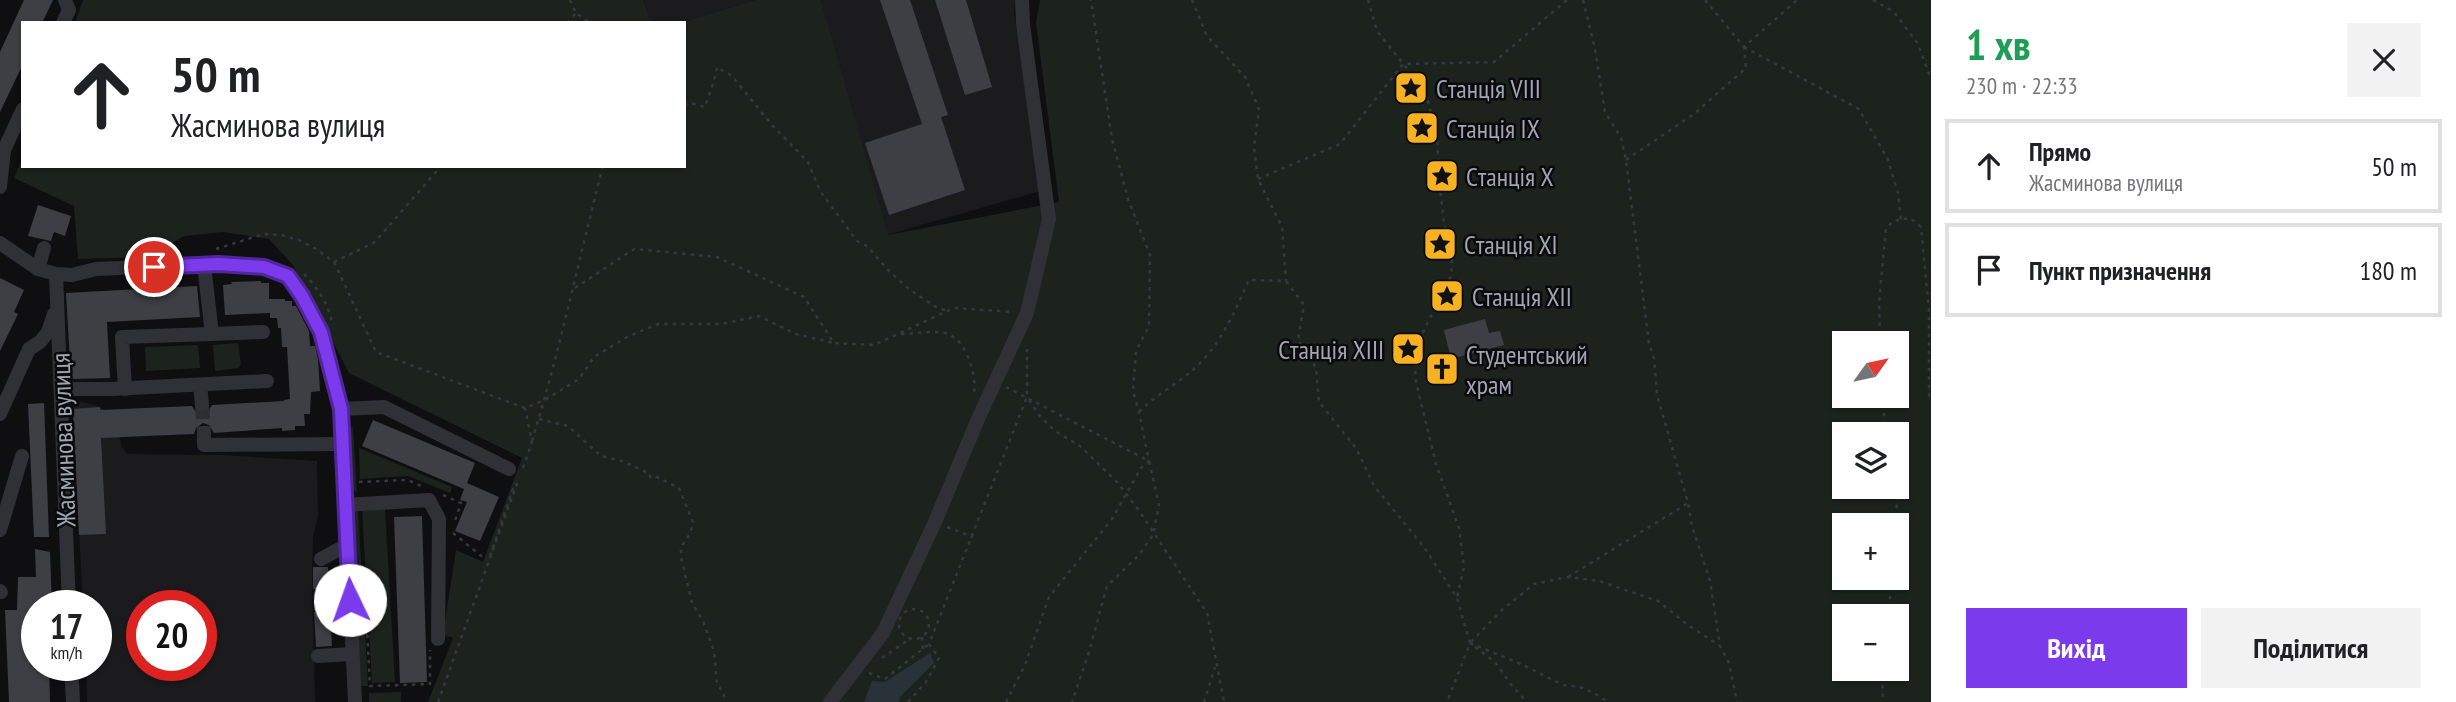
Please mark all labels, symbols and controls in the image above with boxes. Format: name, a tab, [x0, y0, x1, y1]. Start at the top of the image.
text: 1 хв	[1966, 17, 2031, 72]
button: close	[2347, 23, 2421, 97]
text: 50 m	[171, 42, 260, 106]
icon: ahead	[56, 49, 147, 140]
place icon: Cтанція VIII	[1392, 69, 1430, 107]
text: 230 m · 22:33	[1966, 71, 2078, 100]
place label: Cтанція VIII	[1436, 72, 1541, 105]
text: Жасминова вулиця	[171, 104, 385, 146]
place icon: Cтанція IX	[1403, 109, 1441, 147]
place label: Cтанція IX	[1446, 112, 1540, 145]
text: Прямо	[2029, 135, 2091, 168]
icon: ahead	[1970, 147, 2008, 185]
text: 50 m	[2371, 150, 2417, 183]
place icon: Cтанція X	[1423, 157, 1461, 195]
place label: Cтанція X	[1466, 160, 1554, 193]
text: Жасминова вулиця	[2029, 168, 2183, 197]
place icon: Cтанція XI	[1421, 225, 1459, 263]
place label: Cтанція XI	[1464, 228, 1558, 261]
pin	[124, 237, 184, 297]
icon: arrive	[135, 248, 173, 286]
icon: arrive	[1970, 251, 2008, 289]
text: Пункт призначення	[2029, 254, 2211, 287]
text: 180 m	[2359, 254, 2417, 287]
place icon: Cтанція XII	[1428, 277, 1466, 315]
place label: Cтанція XII	[1472, 280, 1572, 313]
place icon: Cтанція XIII	[1389, 330, 1427, 368]
north arrow	[1832, 331, 1909, 408]
map controls	[1832, 331, 1909, 681]
place label: Cтанція XIII	[1278, 333, 1384, 366]
place label: Студентський храм	[1466, 338, 1588, 401]
church icon: Студентський храм	[1423, 350, 1461, 388]
street label: Жасминова вулиця	[43, 352, 83, 529]
button: layers	[1832, 422, 1909, 499]
button: +	[1832, 513, 1909, 590]
position arrow	[313, 563, 387, 637]
speed limit sign: 20	[126, 590, 217, 681]
text: 17	[50, 603, 83, 649]
button: −	[1832, 604, 1909, 681]
button: Вихід	[1966, 608, 2187, 688]
button: Поділитися	[2201, 608, 2421, 688]
text: km/h	[51, 641, 82, 664]

